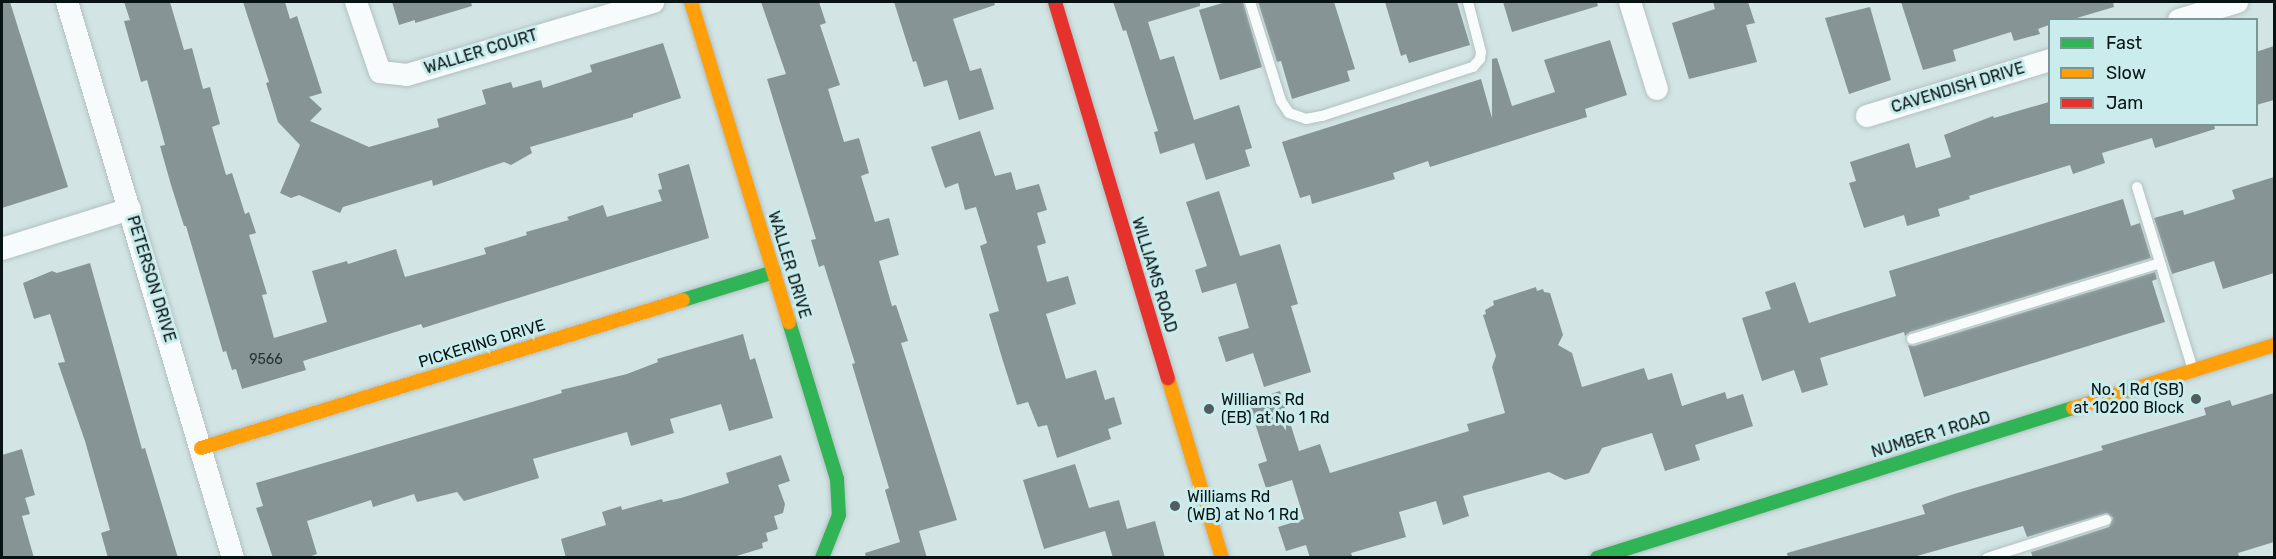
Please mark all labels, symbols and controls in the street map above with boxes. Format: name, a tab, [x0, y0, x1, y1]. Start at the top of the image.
legend	[2048, 18, 2258, 126]
street label: WALLER COURT	[422, 26, 540, 78]
text: Fast	[2106, 32, 2142, 54]
street label: CAVENDISH DRIVE	[1889, 59, 2027, 117]
text: Slow	[2106, 62, 2146, 84]
text: Jam	[2106, 92, 2143, 114]
street label: WALLER DRIVE	[764, 209, 814, 321]
street label: PETERSON DRIVE	[123, 213, 179, 345]
street label: WILLIAMS ROAD	[1127, 215, 1181, 335]
street label: PICKERING DRIVE	[416, 316, 548, 372]
house number: 9566	[249, 352, 283, 368]
place label: No. 1 Rd (SB) at 10200 Block	[2074, 380, 2184, 418]
place label: Williams Rd (EB) at No 1 Rd	[1221, 390, 1330, 428]
marker: No. 1 Rd (SB) at 10200 Block	[2189, 392, 2203, 406]
marker: Williams Rd (EB) at No 1 Rd	[1202, 402, 1216, 416]
street label: NUMBER 1 ROAD	[1869, 408, 1993, 462]
place label: Williams Rd (WB) at No 1 Rd	[1187, 487, 1299, 525]
marker: Williams Rd (WB) at No 1 Rd	[1168, 499, 1182, 513]

